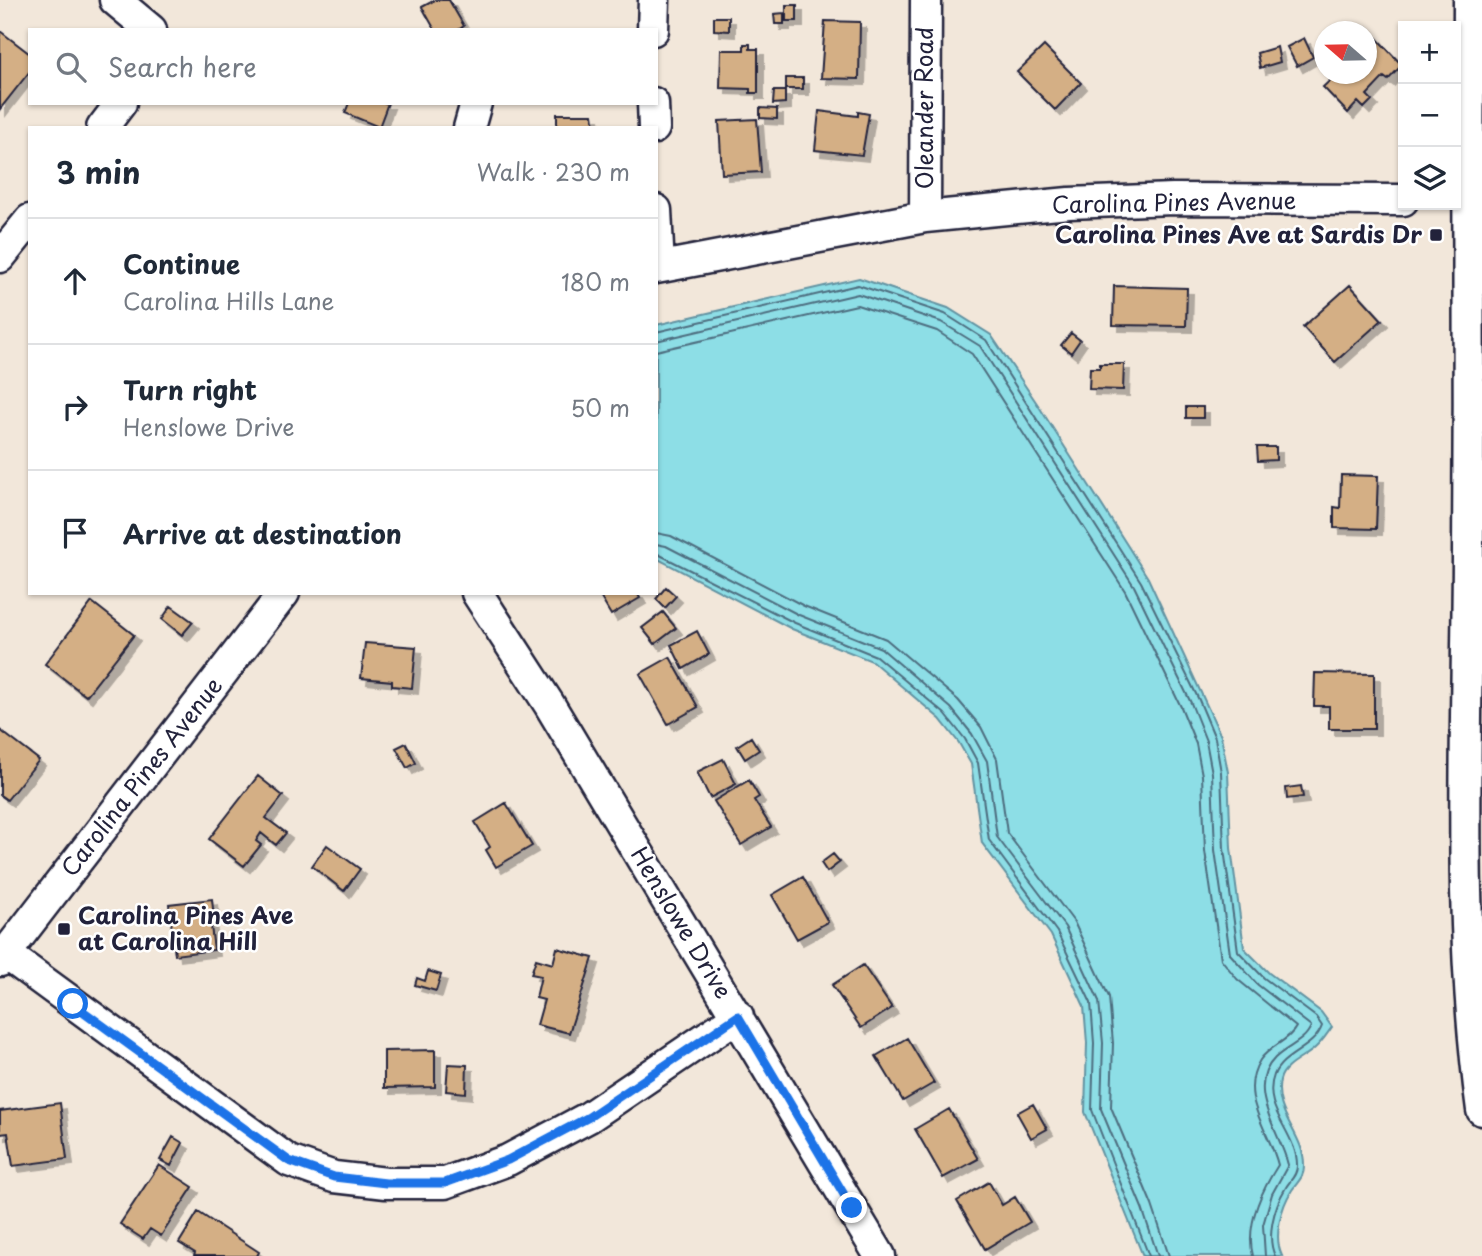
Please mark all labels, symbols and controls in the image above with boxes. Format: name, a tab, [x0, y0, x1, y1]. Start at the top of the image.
north arrow	[1314, 21, 1377, 84]
map controls	[1398, 21, 1461, 210]
button: +	[1398, 21, 1461, 84]
street label: Oleander Road	[906, 27, 941, 189]
search box	[28, 28, 658, 105]
text: Search here	[108, 47, 257, 86]
icon: search	[52, 48, 90, 86]
button: −	[1398, 84, 1461, 147]
button: layers	[1398, 147, 1461, 210]
text: 3 min	[56, 149, 141, 194]
text: Walk · 230 m	[477, 154, 630, 189]
street label: Carolina Pines Avenue	[1052, 182, 1296, 221]
place label: Carolina Pines Ave at Sardis Dr	[1055, 216, 1422, 251]
marker: Carolina Pines Ave at Sardis Dr	[1428, 227, 1444, 243]
text: Continue	[123, 244, 240, 283]
icon: ahead	[56, 262, 94, 300]
text: 180 m	[561, 264, 630, 299]
text: Carolina Hills Lane	[123, 283, 335, 318]
text: Turn right	[123, 370, 257, 409]
icon: right	[56, 388, 94, 426]
text: 50 m	[570, 390, 630, 425]
text: Henslowe Drive	[123, 409, 295, 444]
icon: arrive	[56, 514, 94, 552]
text: Arrive at destination	[123, 514, 402, 553]
street label: Carolina Pines Avenue	[52, 669, 230, 883]
street label: Henslowe Drive	[623, 840, 741, 1005]
place label: Carolina Pines Ave at Carolina Hill	[78, 897, 294, 958]
marker: Carolina Pines Ave at Carolina Hill	[56, 921, 72, 937]
route start	[57, 988, 88, 1019]
route end	[836, 1192, 867, 1223]

